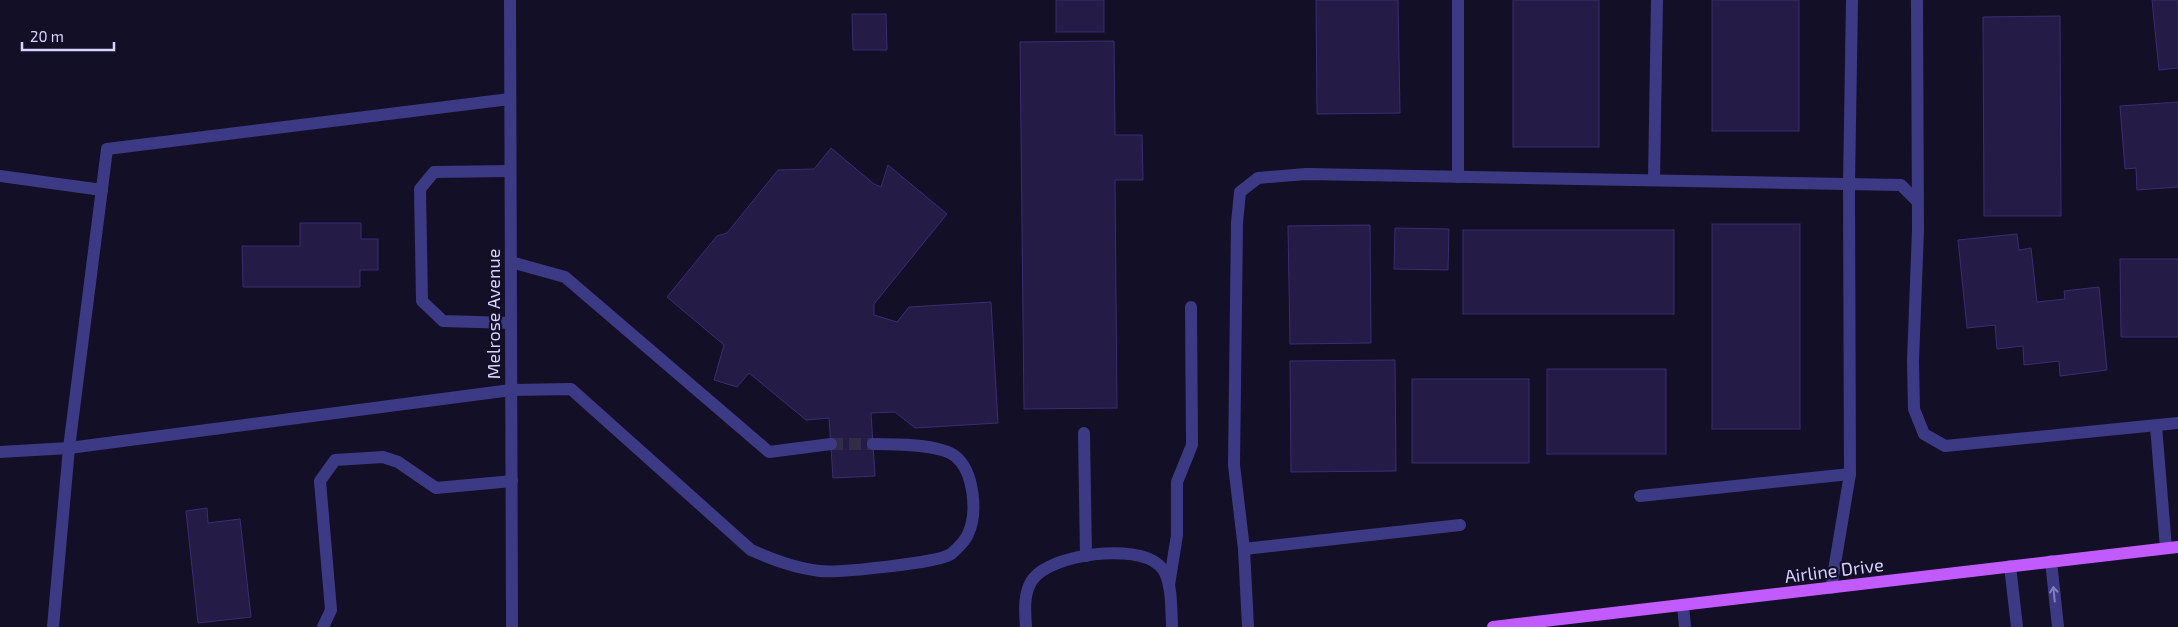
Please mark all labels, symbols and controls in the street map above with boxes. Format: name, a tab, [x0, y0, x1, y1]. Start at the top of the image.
scale bar	[22, 20, 115, 52]
text: 20 m	[30, 27, 64, 45]
street label: Melrose Avenue	[482, 249, 504, 379]
street label: Airline Drive	[1783, 553, 1885, 587]
one-way arrow	[2049, 587, 2059, 603]

